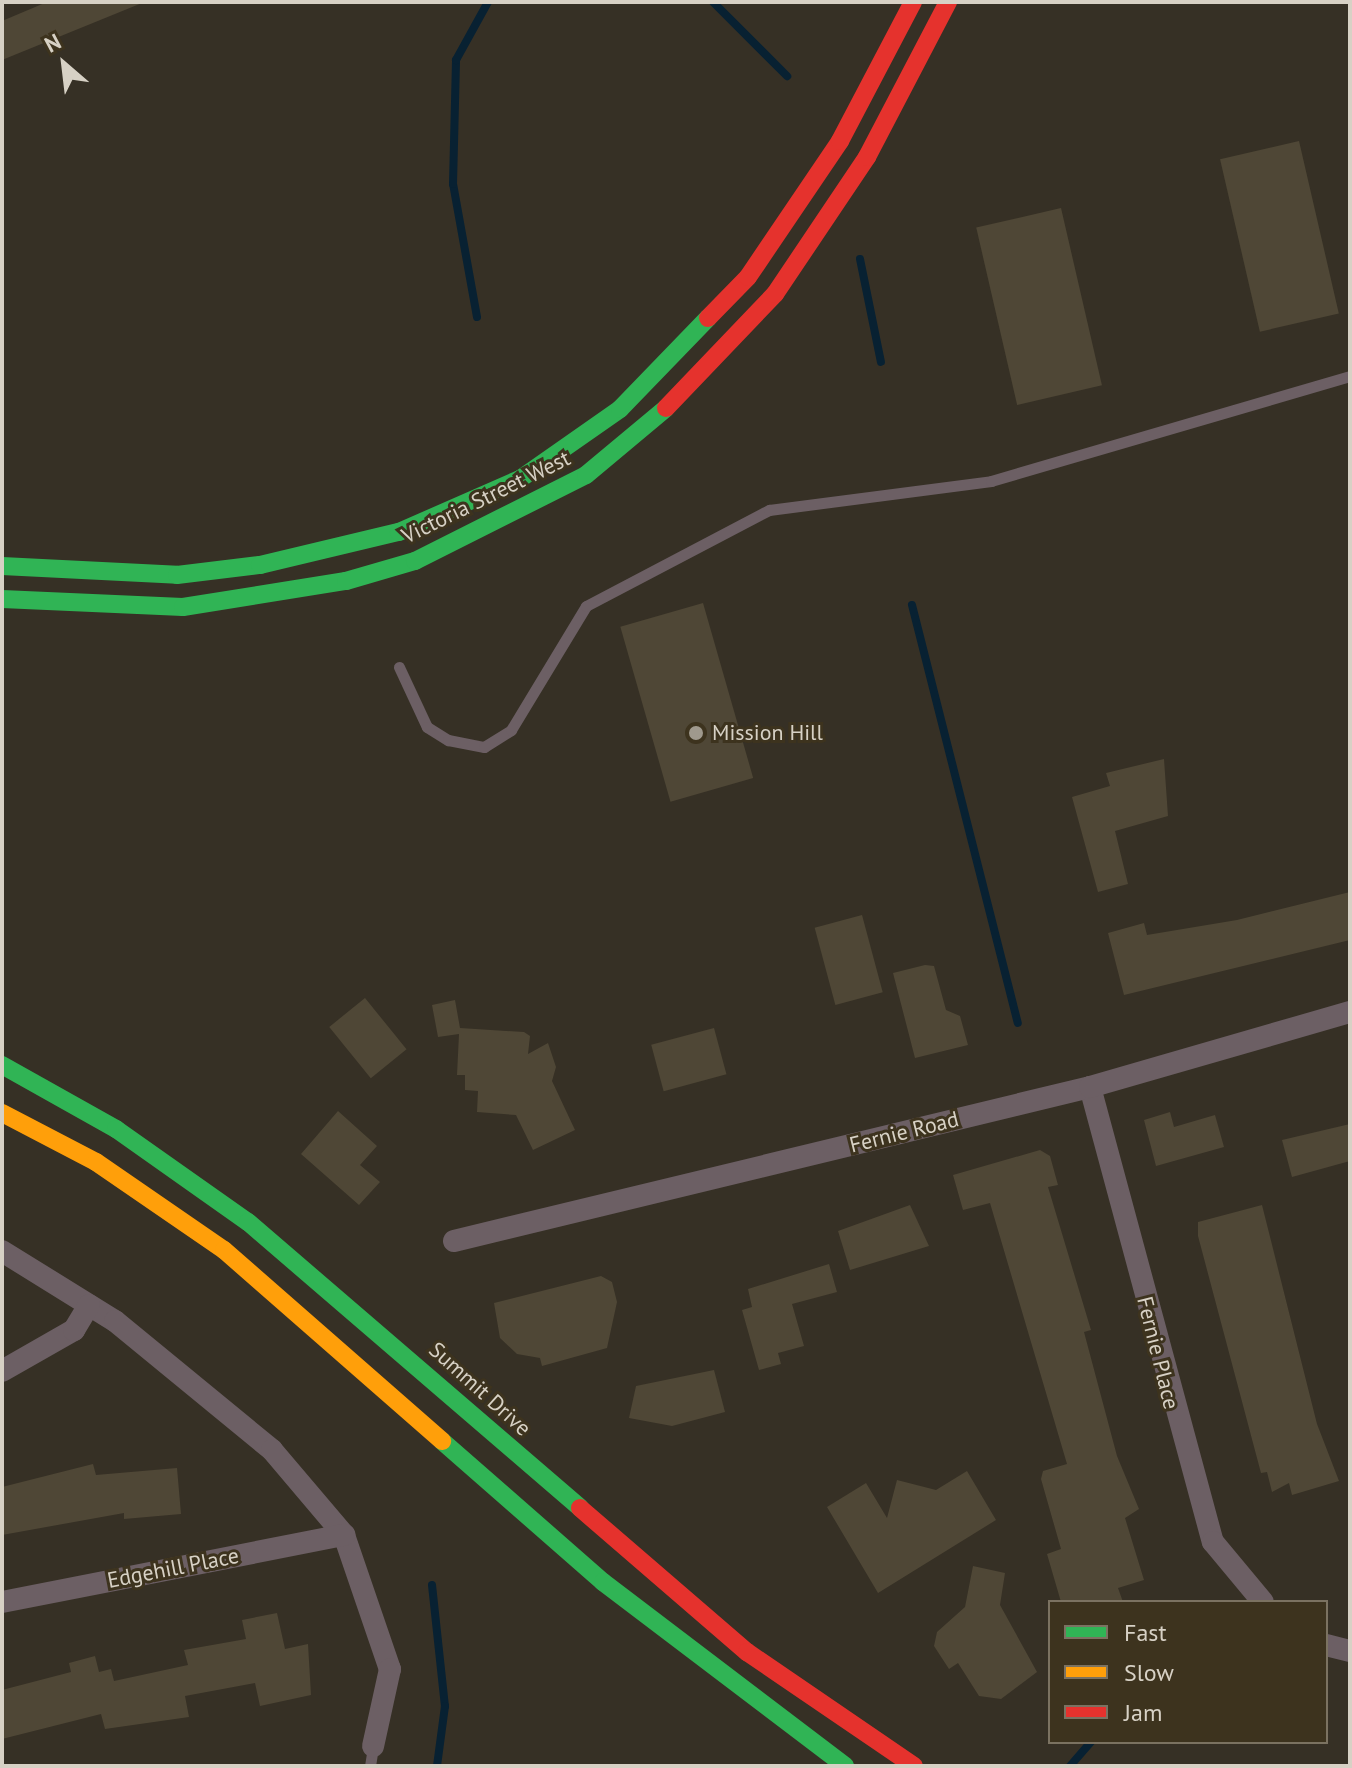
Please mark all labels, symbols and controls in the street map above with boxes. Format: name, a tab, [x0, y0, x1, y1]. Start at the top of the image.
north arrow	[24, 24, 104, 104]
text: N	[40, 27, 66, 59]
street label: Victoria Street West	[397, 445, 575, 549]
place label: Mission Hill	[712, 720, 823, 746]
marker: Mission Hill	[687, 724, 705, 742]
street label: Fernie Road	[847, 1106, 961, 1158]
street label: Fernie Place	[1131, 1294, 1185, 1412]
street label: Summit Drive	[424, 1336, 536, 1442]
street label: Edgehill Place	[105, 1542, 241, 1594]
legend	[1048, 1600, 1328, 1744]
text: Fast	[1124, 1617, 1167, 1648]
text: Slow	[1124, 1657, 1174, 1688]
text: Jam	[1124, 1697, 1162, 1728]

